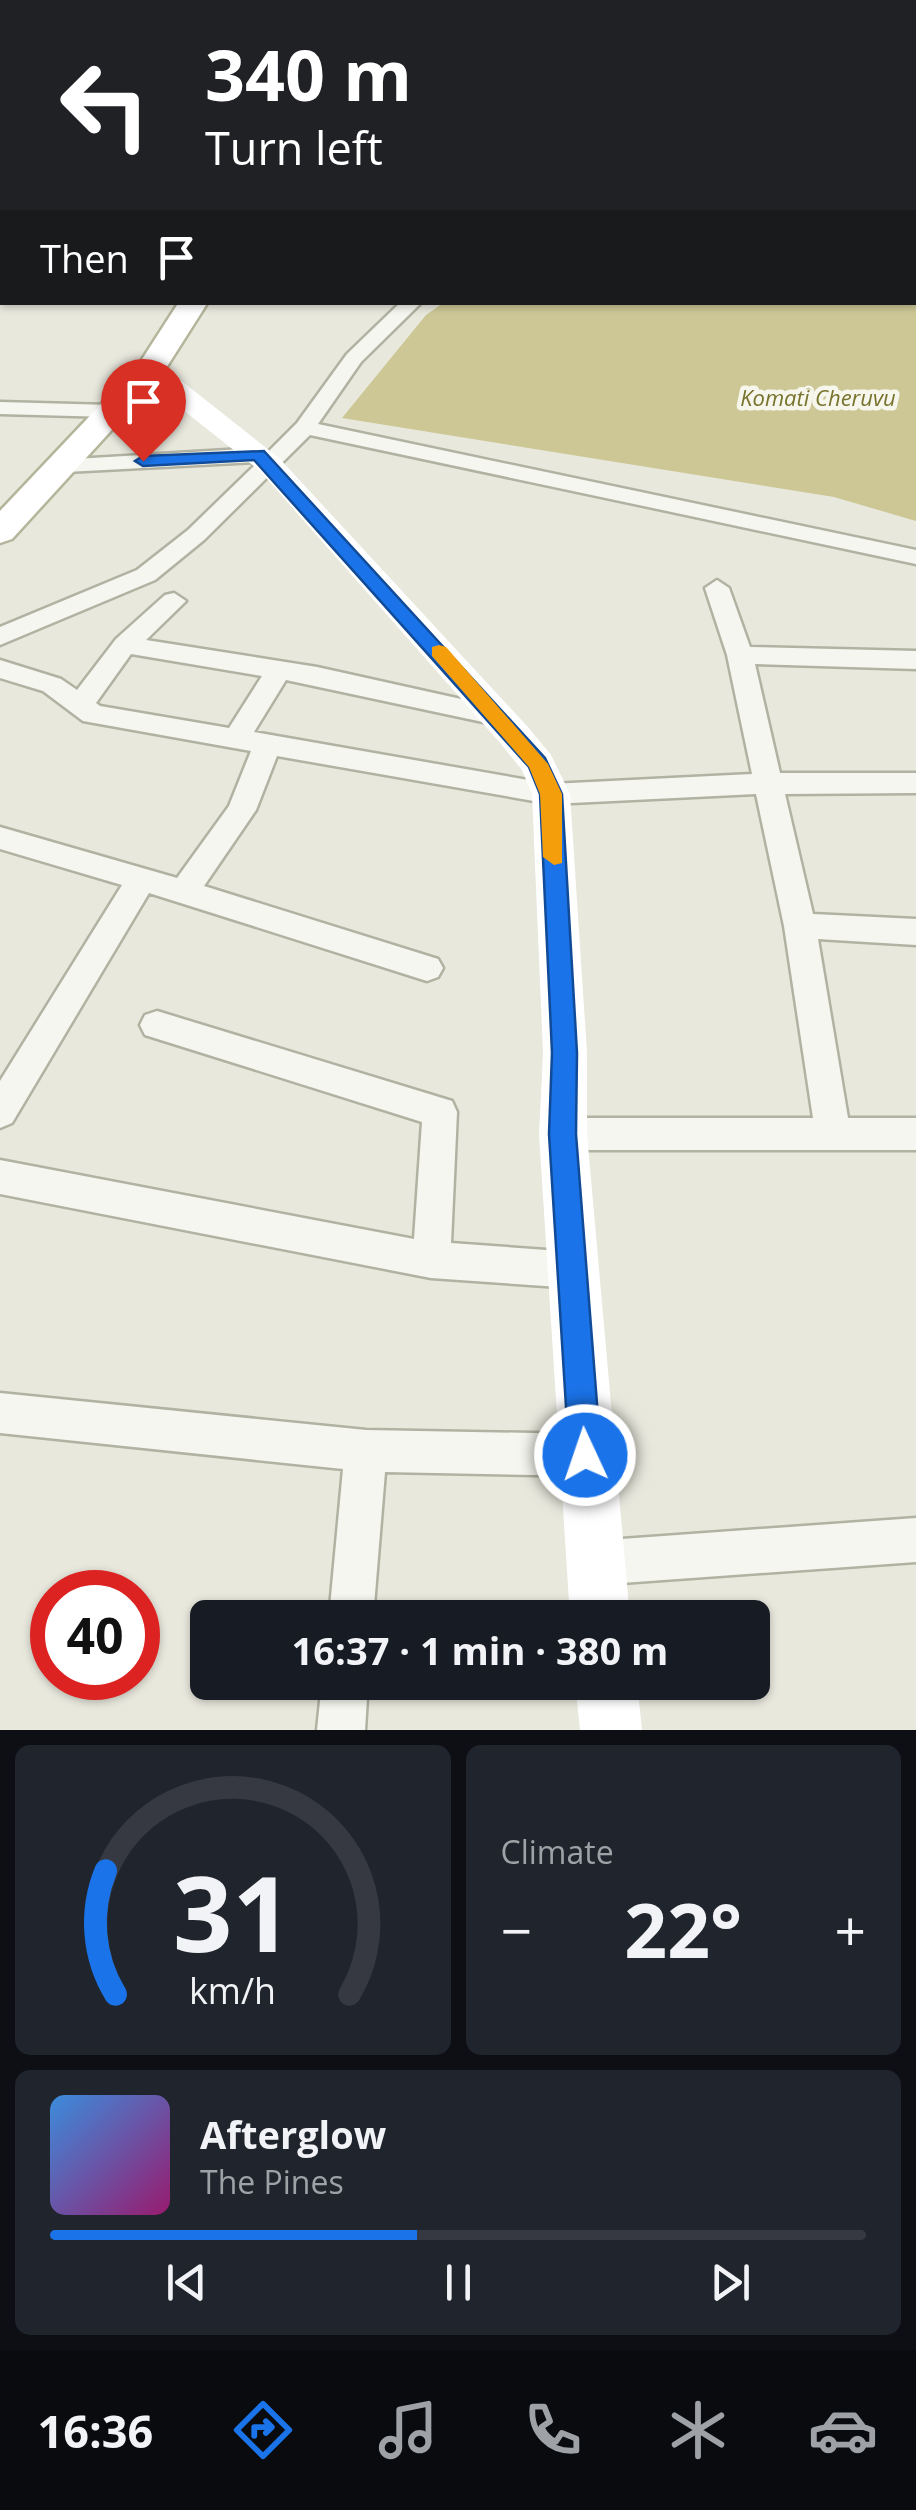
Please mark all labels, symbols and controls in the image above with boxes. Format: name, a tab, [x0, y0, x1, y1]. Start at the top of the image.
text: 340 m	[205, 26, 412, 122]
icon: left	[40, 40, 170, 170]
text: Turn left	[205, 117, 383, 178]
icon: arrive	[149, 230, 204, 285]
text: Then	[40, 232, 129, 284]
pin	[101, 359, 186, 462]
icon: arrive	[116, 374, 171, 429]
water label: Komati Cheruvu	[740, 382, 896, 412]
position arrow	[533, 1403, 637, 1507]
speed limit sign: 40	[30, 1570, 160, 1700]
text: 16:37 · 1 min · 380 m	[292, 1624, 668, 1676]
text: Climate	[501, 1830, 614, 1873]
text: 31	[173, 1841, 292, 1982]
text: 22°	[624, 1878, 742, 1980]
text: −	[501, 1892, 532, 1967]
text: +	[835, 1892, 866, 1967]
text: km/h	[189, 1966, 276, 2014]
text: Afterglow	[200, 2108, 386, 2160]
text: The Pines	[200, 2160, 344, 2203]
icon: previous	[159, 2255, 214, 2310]
icon: pause	[431, 2255, 486, 2310]
icon: next	[703, 2255, 758, 2310]
icon: directions	[228, 2395, 298, 2465]
icon: music	[373, 2395, 443, 2465]
icon: phone	[518, 2395, 588, 2465]
icon: climate	[663, 2395, 733, 2465]
icon: car	[808, 2395, 878, 2465]
text: 16:36	[38, 2400, 153, 2461]

